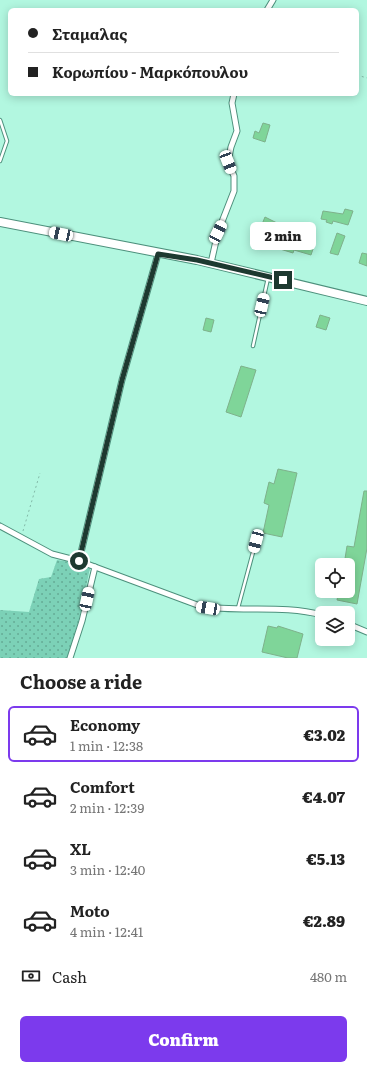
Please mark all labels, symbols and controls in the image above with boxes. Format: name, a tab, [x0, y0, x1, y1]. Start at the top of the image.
text: Σταμαλας	[52, 22, 127, 45]
text: Κορωπίου - Μαρκόπουλου	[52, 60, 248, 83]
car	[218, 149, 238, 175]
car	[207, 219, 229, 245]
callout: 2 min	[250, 222, 316, 250]
car	[48, 226, 74, 242]
text: 2 min	[264, 226, 302, 245]
route end	[274, 271, 292, 289]
car	[253, 292, 271, 318]
car	[247, 528, 265, 554]
route start	[70, 552, 88, 570]
map controls	[315, 558, 355, 646]
button: locate	[315, 558, 355, 598]
car	[79, 586, 95, 612]
car	[195, 600, 221, 616]
button: layers	[315, 606, 355, 646]
text: Choose a ride	[20, 668, 142, 695]
text: Economy	[70, 713, 140, 736]
icon: car	[22, 716, 58, 752]
text: €3.02	[303, 723, 345, 746]
text: 1 min · 12:38	[70, 736, 143, 755]
text: Comfort	[70, 775, 135, 798]
icon: car	[22, 778, 58, 814]
text: €4.07	[302, 785, 345, 808]
text: 2 min · 12:39	[70, 798, 144, 817]
text: XL	[70, 837, 91, 860]
icon: car	[22, 840, 58, 876]
text: €5.13	[306, 847, 345, 870]
text: 3 min · 12:40	[70, 860, 145, 879]
text: Moto	[70, 899, 110, 922]
icon: car	[22, 902, 58, 938]
text: €2.89	[303, 909, 345, 932]
text: 4 min · 12:41	[70, 922, 143, 941]
icon: cash	[20, 965, 42, 987]
text: Cash	[52, 965, 87, 988]
text: 480 m	[310, 967, 347, 986]
button: Confirm	[20, 1016, 347, 1062]

